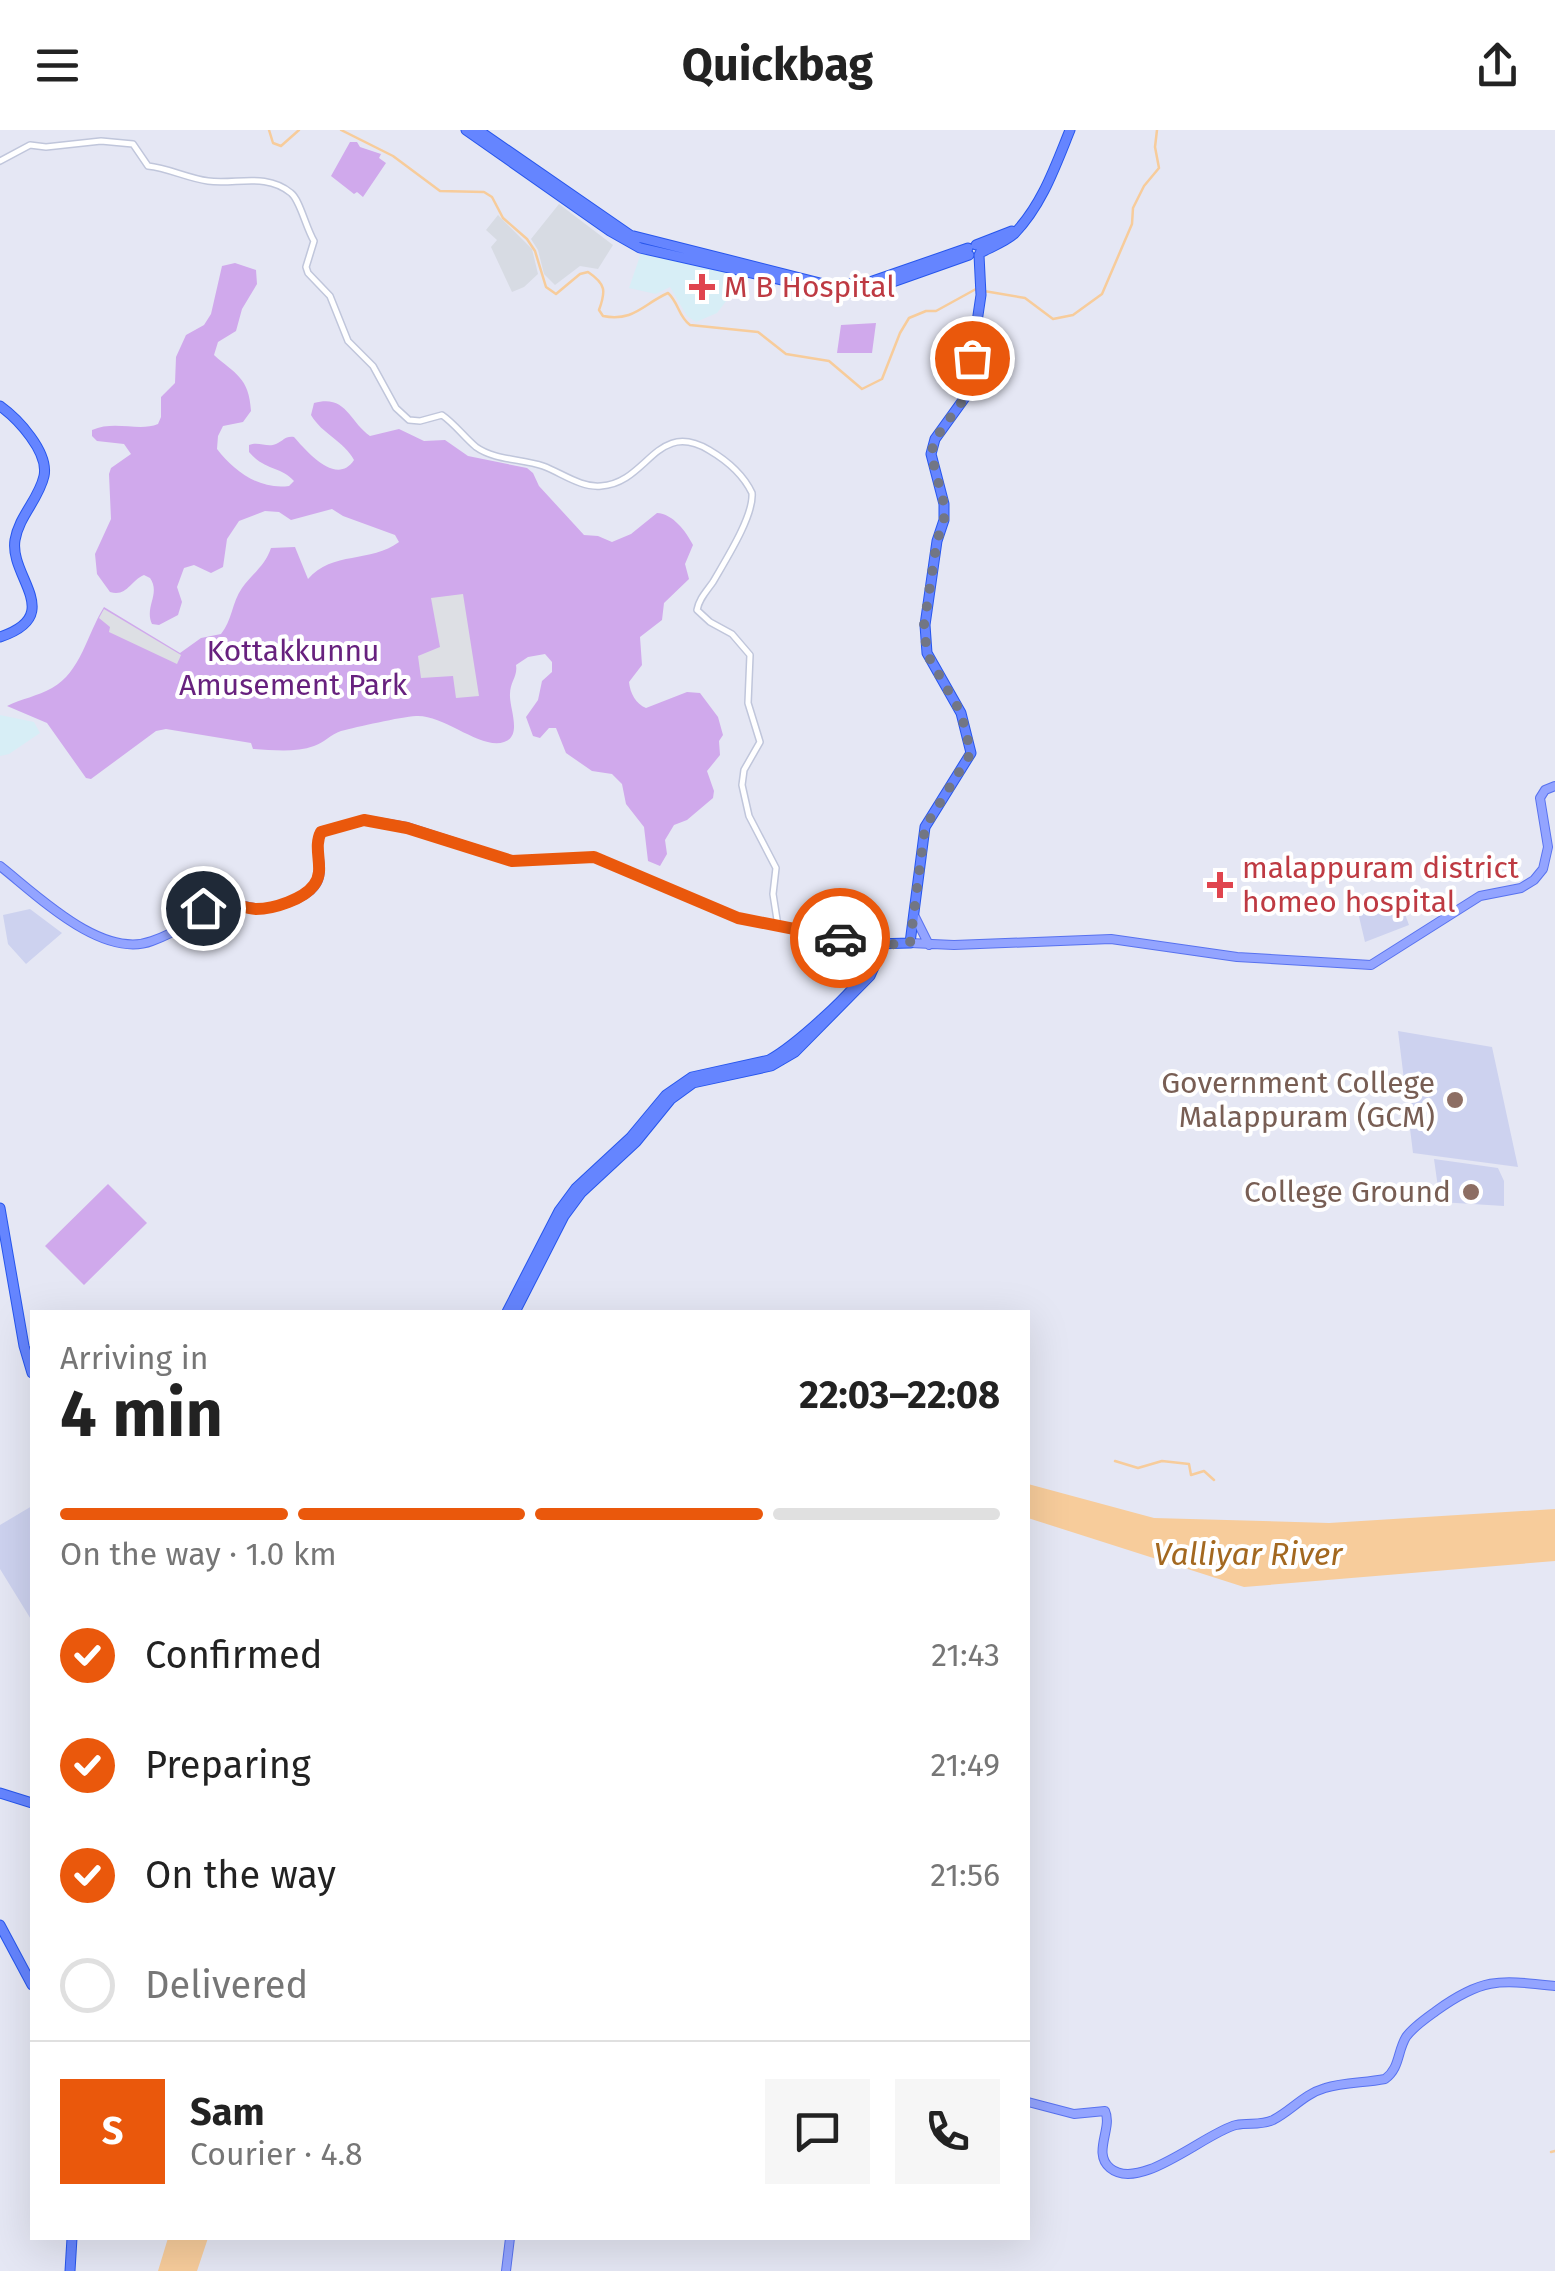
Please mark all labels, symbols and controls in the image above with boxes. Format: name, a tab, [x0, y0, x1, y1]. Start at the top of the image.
icon: menu	[30, 38, 85, 93]
text: Quickbag	[682, 38, 873, 92]
icon: share	[1470, 38, 1525, 93]
place label: M B Hospital	[724, 269, 895, 305]
marker: M B Hospital	[689, 274, 715, 300]
pin	[930, 316, 1015, 401]
icon: bag	[945, 331, 1000, 386]
park label: Kottakkunnu Amusement Park	[179, 633, 408, 703]
place label: malappuram district homeo hospital	[1242, 850, 1519, 920]
pin	[161, 866, 246, 951]
marker: malappuram district homeo hospital	[1207, 872, 1233, 898]
icon: home	[176, 881, 231, 936]
courier	[790, 888, 890, 988]
icon: car	[813, 911, 868, 966]
place label: Government College Malappuram (GCM)	[1161, 1065, 1435, 1135]
marker: Government College Malappuram (GCM)	[1444, 1089, 1466, 1111]
place label: College Ground	[1244, 1174, 1451, 1210]
marker: College Ground	[1460, 1181, 1482, 1203]
text: Arriving in	[60, 1339, 208, 1377]
text: 22:03–22:08	[799, 1372, 1000, 1418]
text: 4 min	[60, 1375, 223, 1453]
text: On the way · 1.0 km	[60, 1535, 337, 1573]
water label: Valliyar River	[1154, 1535, 1344, 1573]
icon: check	[60, 1628, 115, 1683]
text: Confirmed	[145, 1632, 323, 1678]
text: 21:43	[931, 1636, 1000, 1674]
icon: check	[60, 1738, 115, 1793]
text: Preparing	[145, 1742, 311, 1788]
text: 21:49	[930, 1746, 1000, 1784]
icon: check	[60, 1848, 115, 1903]
text: On the way	[145, 1852, 336, 1898]
text: 21:56	[930, 1856, 1000, 1894]
text: Delivered	[145, 1962, 308, 2008]
button: chat	[765, 2079, 870, 2184]
button: phone	[895, 2079, 1000, 2184]
text: Sam	[190, 2089, 265, 2135]
text: S	[102, 2108, 123, 2154]
text: Courier · 4.8	[190, 2135, 363, 2173]

